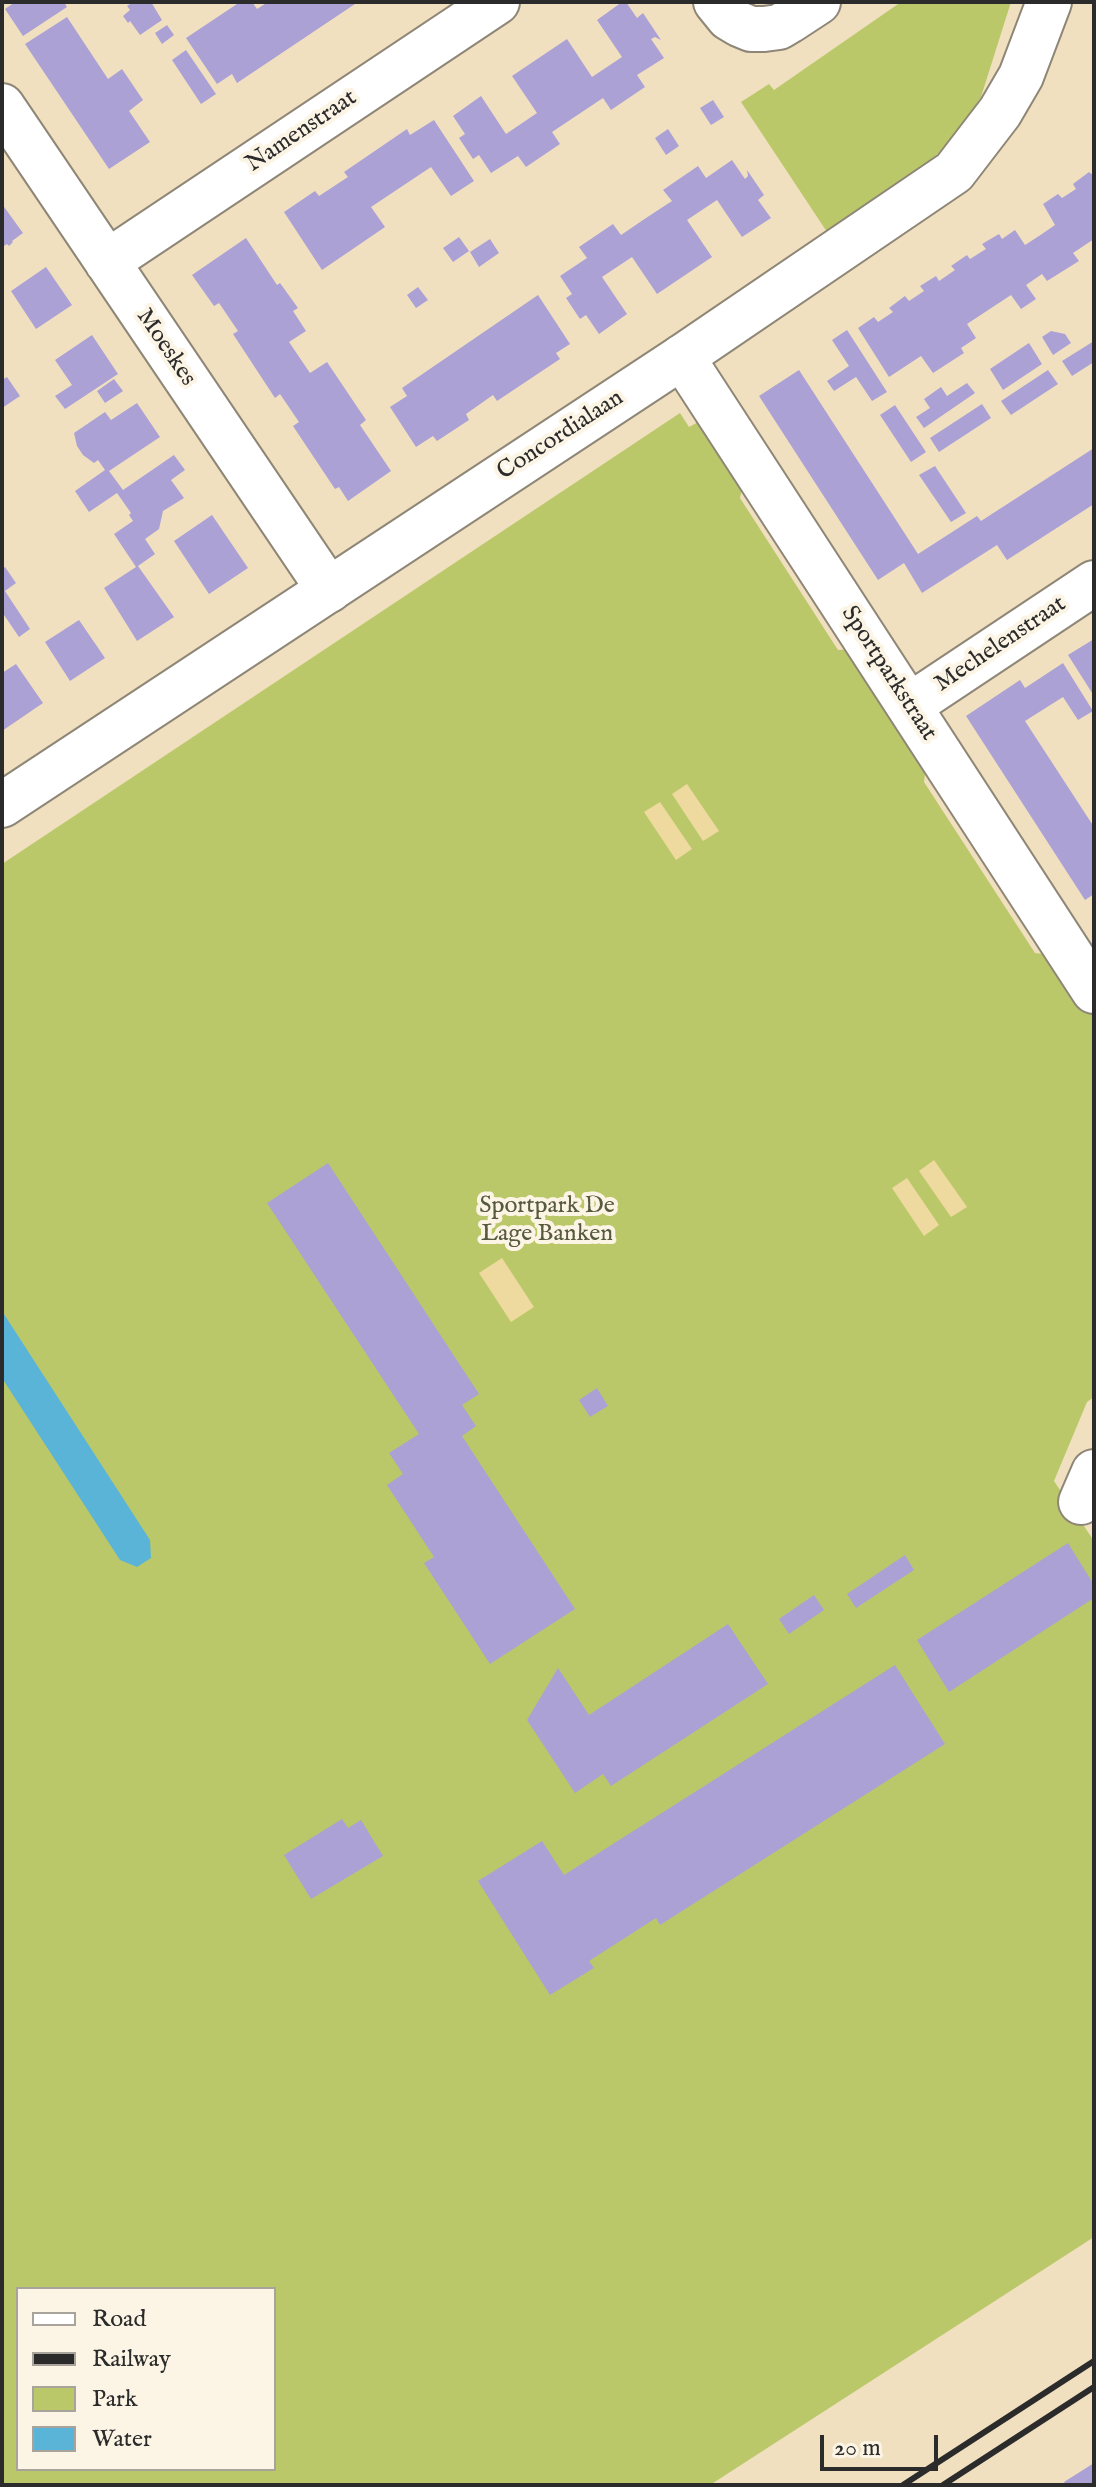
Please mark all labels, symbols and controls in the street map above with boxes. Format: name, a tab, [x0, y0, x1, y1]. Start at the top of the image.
street label: Namenstraat	[241, 84, 363, 180]
street label: Moeskes	[129, 304, 201, 392]
street label: Concordialaan	[493, 385, 629, 487]
street label: Mechelenstraat	[930, 591, 1072, 699]
street label: Sportparkstraat	[834, 601, 942, 747]
park label: Sportpark De Lage Banken	[479, 1193, 615, 1249]
legend	[16, 2287, 276, 2471]
text: Road	[92, 2304, 146, 2335]
text: Railway	[92, 2344, 171, 2375]
text: Park	[92, 2384, 138, 2415]
scale bar	[824, 2419, 942, 2469]
text: Water	[92, 2424, 152, 2455]
text: 20 m	[834, 2433, 881, 2464]

